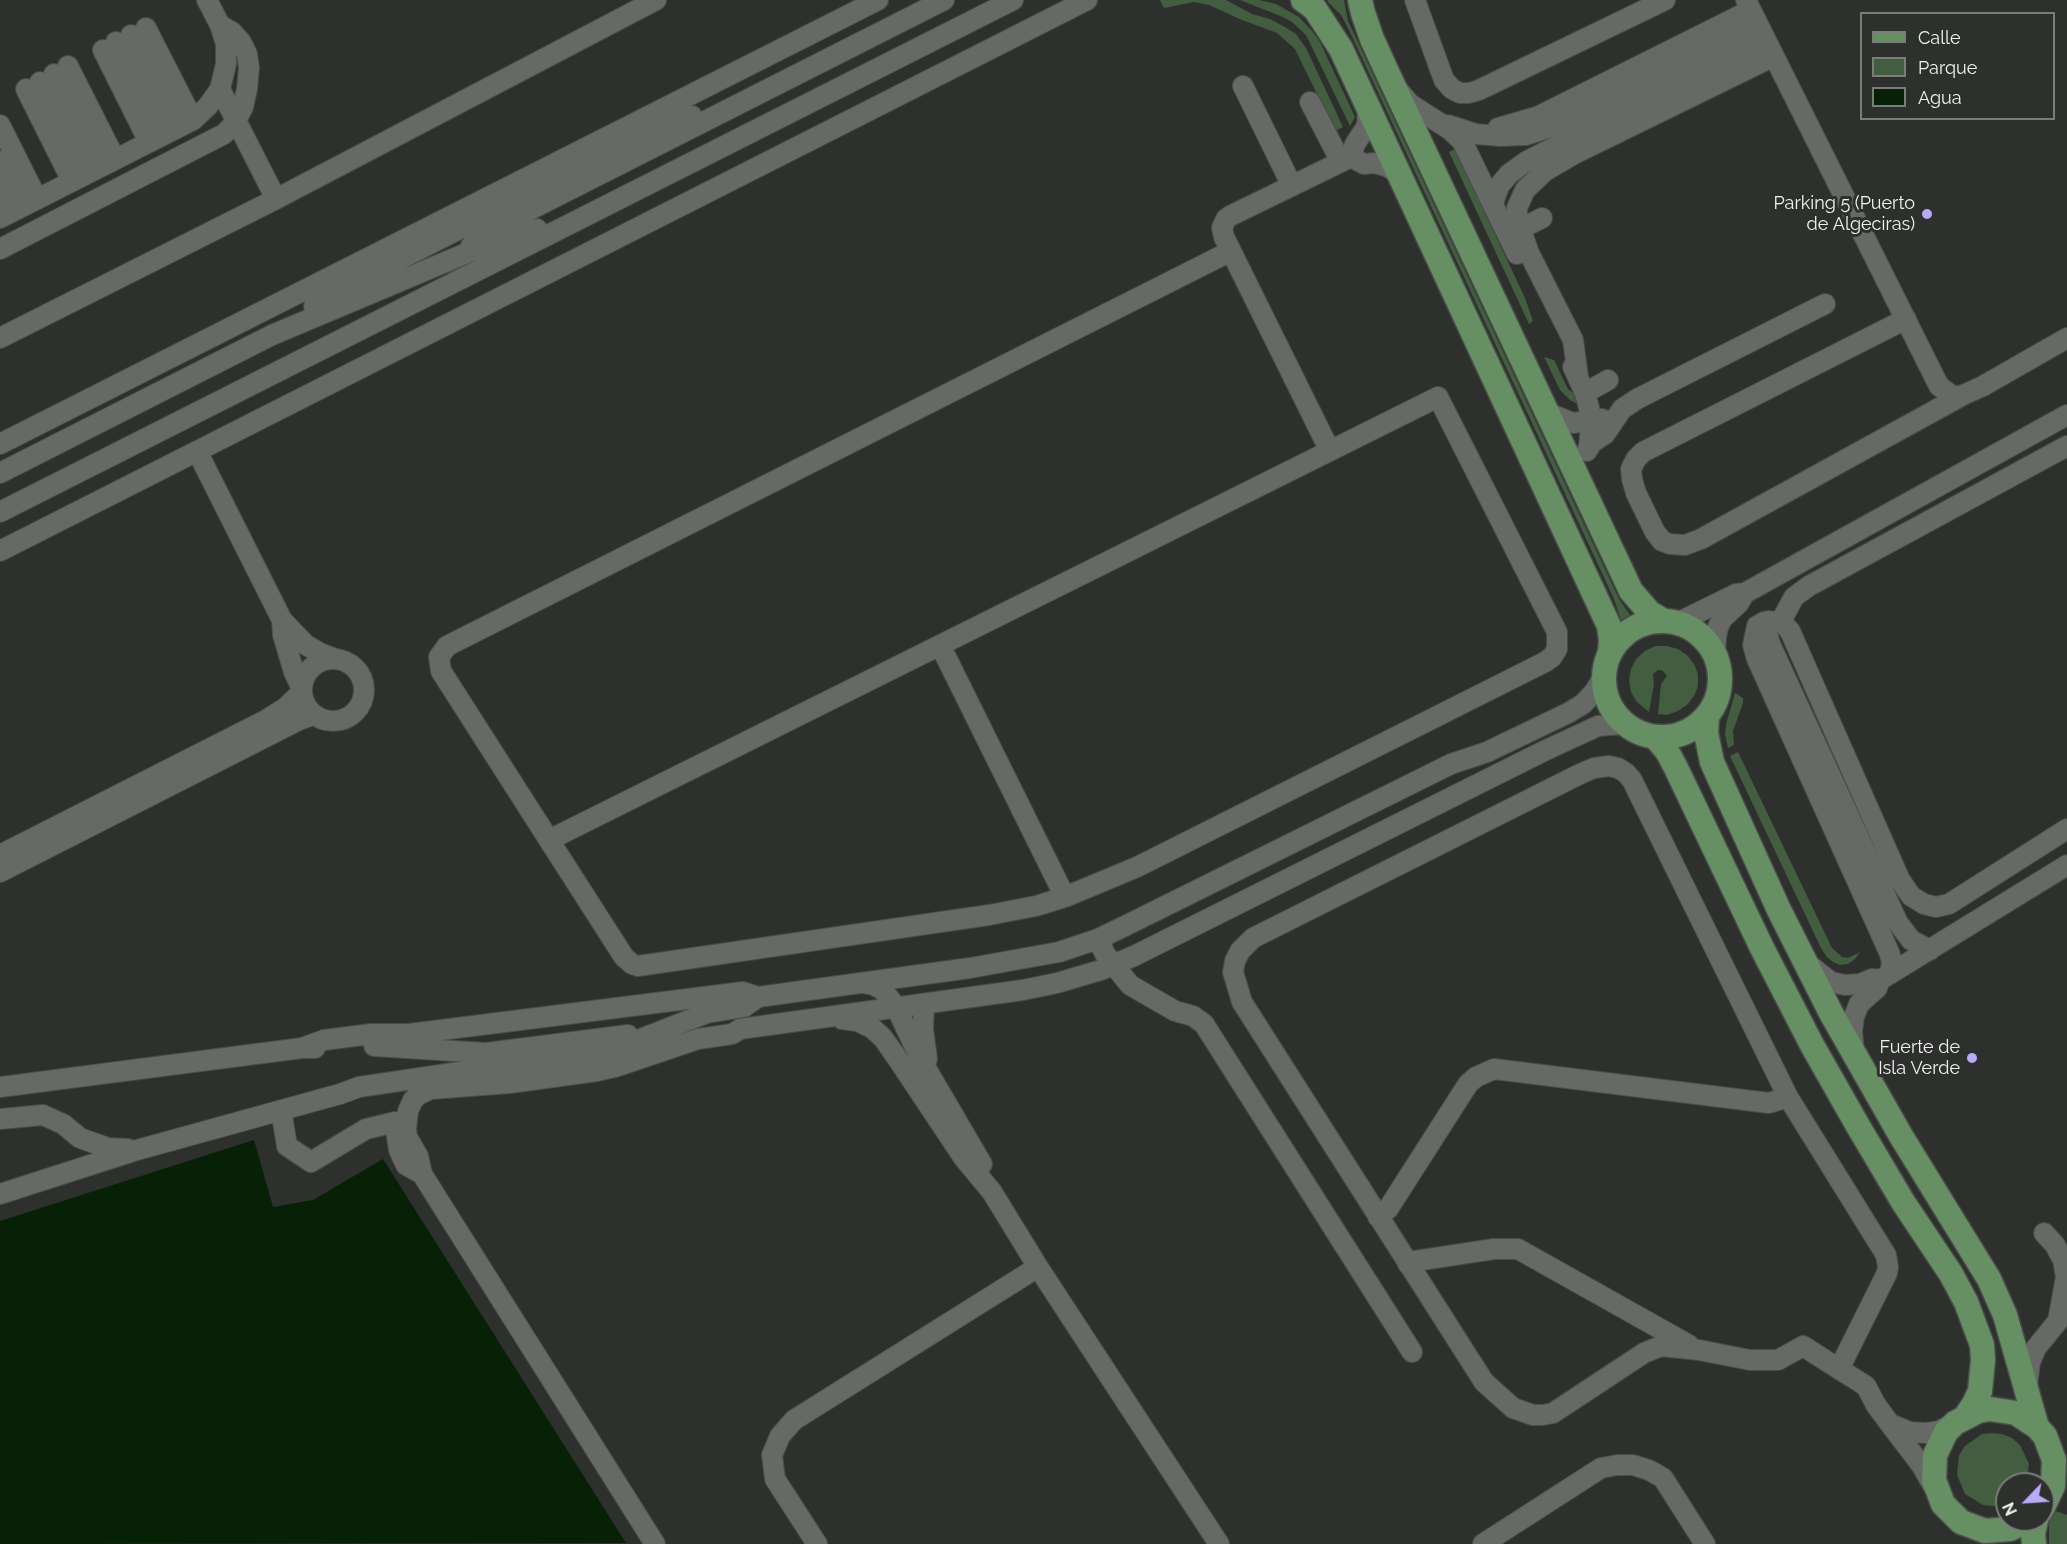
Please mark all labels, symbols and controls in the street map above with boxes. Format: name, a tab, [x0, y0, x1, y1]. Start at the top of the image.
legend	[1860, 12, 2055, 120]
text: Calle	[1918, 27, 1961, 48]
text: Parque	[1918, 57, 1977, 78]
text: Agua	[1918, 87, 1962, 108]
place label: Parking 5 (Puerto de Algeciras)	[1774, 193, 1915, 236]
marker: Parking 5 (Puerto de Algeciras)	[1920, 207, 1934, 221]
place label: Fuerte de Isla Verde	[1878, 1037, 1960, 1080]
marker: Fuerte de Isla Verde	[1965, 1051, 1979, 1065]
north arrow	[1995, 1472, 2055, 1532]
text: N	[1999, 1499, 2021, 1519]

